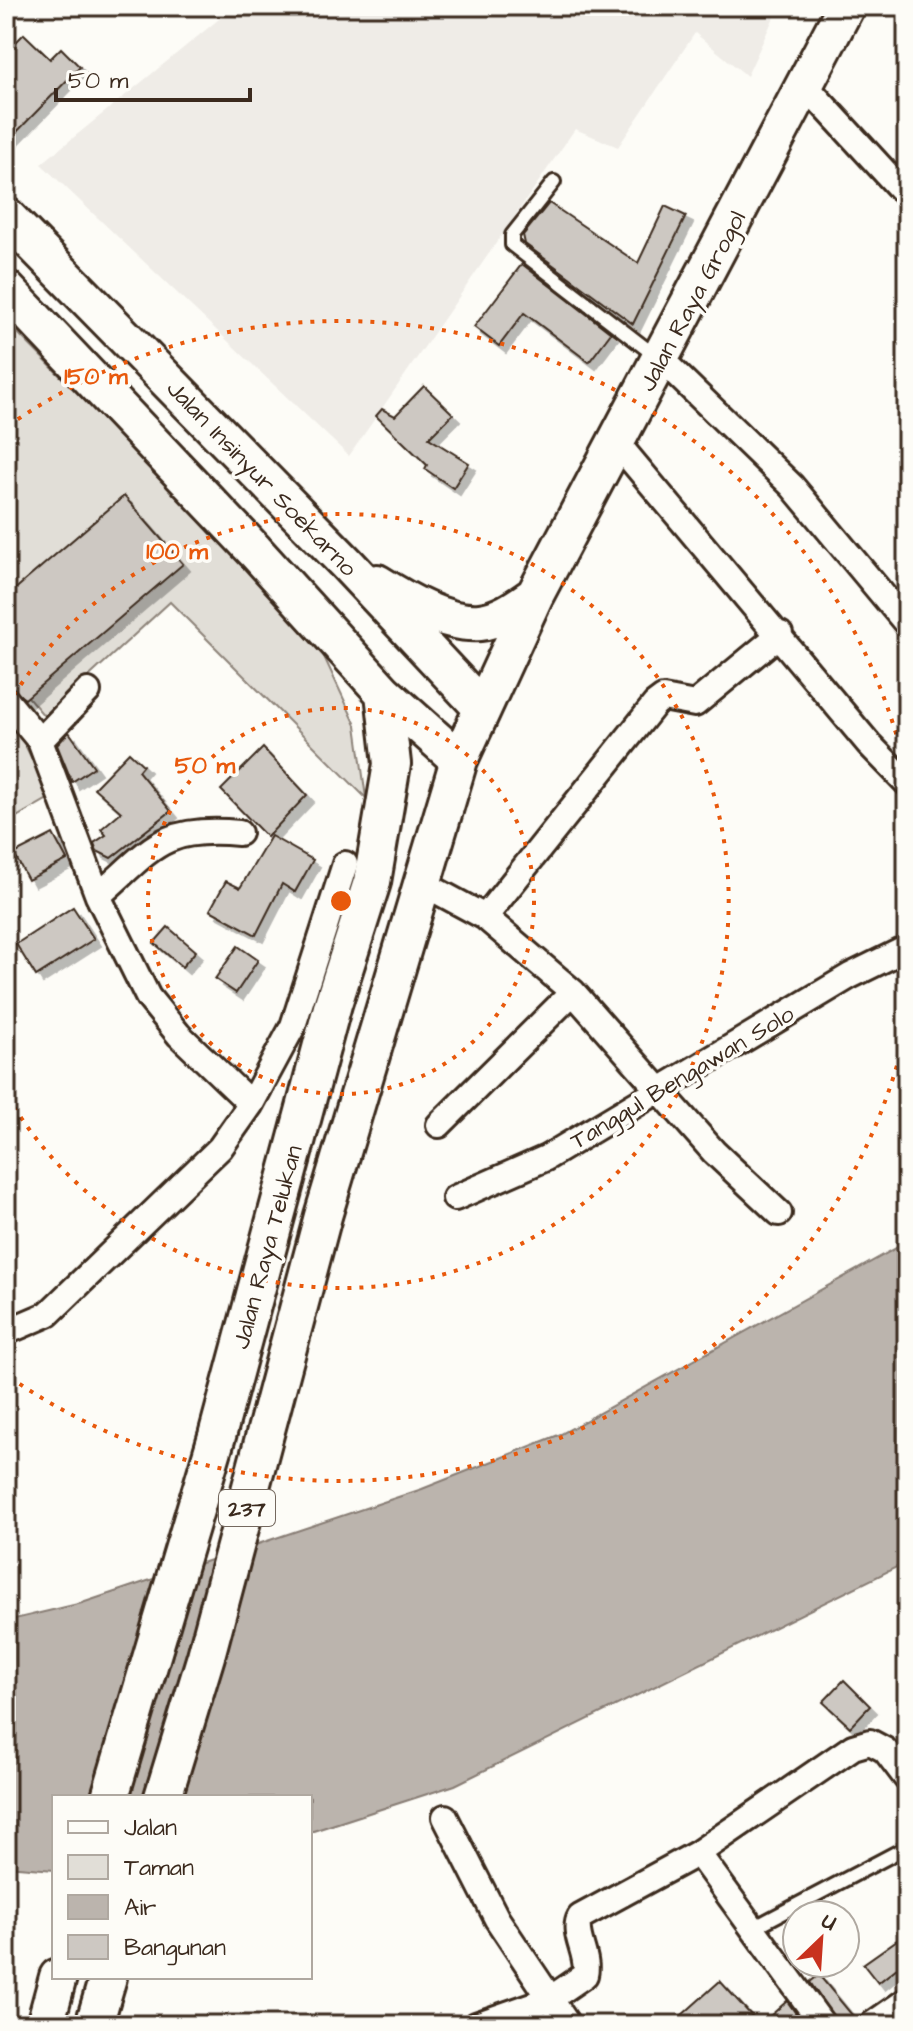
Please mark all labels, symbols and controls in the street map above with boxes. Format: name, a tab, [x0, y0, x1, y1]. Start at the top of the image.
scale bar	[56, 52, 250, 102]
text: 50 m	[68, 64, 129, 98]
street label: Jalan Raya Grogol	[631, 205, 756, 398]
text: 150 m	[64, 360, 128, 394]
street label: Jalan Insinyur Soekarno	[157, 373, 365, 586]
text: 100 m	[146, 535, 208, 569]
text: 50 m	[175, 749, 236, 783]
centre of rings	[327, 887, 355, 915]
street label: Tanggul Bengawan Solo	[564, 997, 802, 1159]
street label: Jalan Raya Telukan	[224, 1142, 312, 1353]
road number: 237	[219, 1490, 275, 1526]
legend	[52, 1795, 312, 1979]
text: Jalan	[124, 1811, 177, 1845]
text: Taman	[124, 1851, 194, 1885]
text: Air	[124, 1891, 156, 1925]
north arrow	[781, 1899, 861, 1979]
text: U	[817, 1906, 841, 1939]
text: Bangunan	[124, 1931, 226, 1966]

